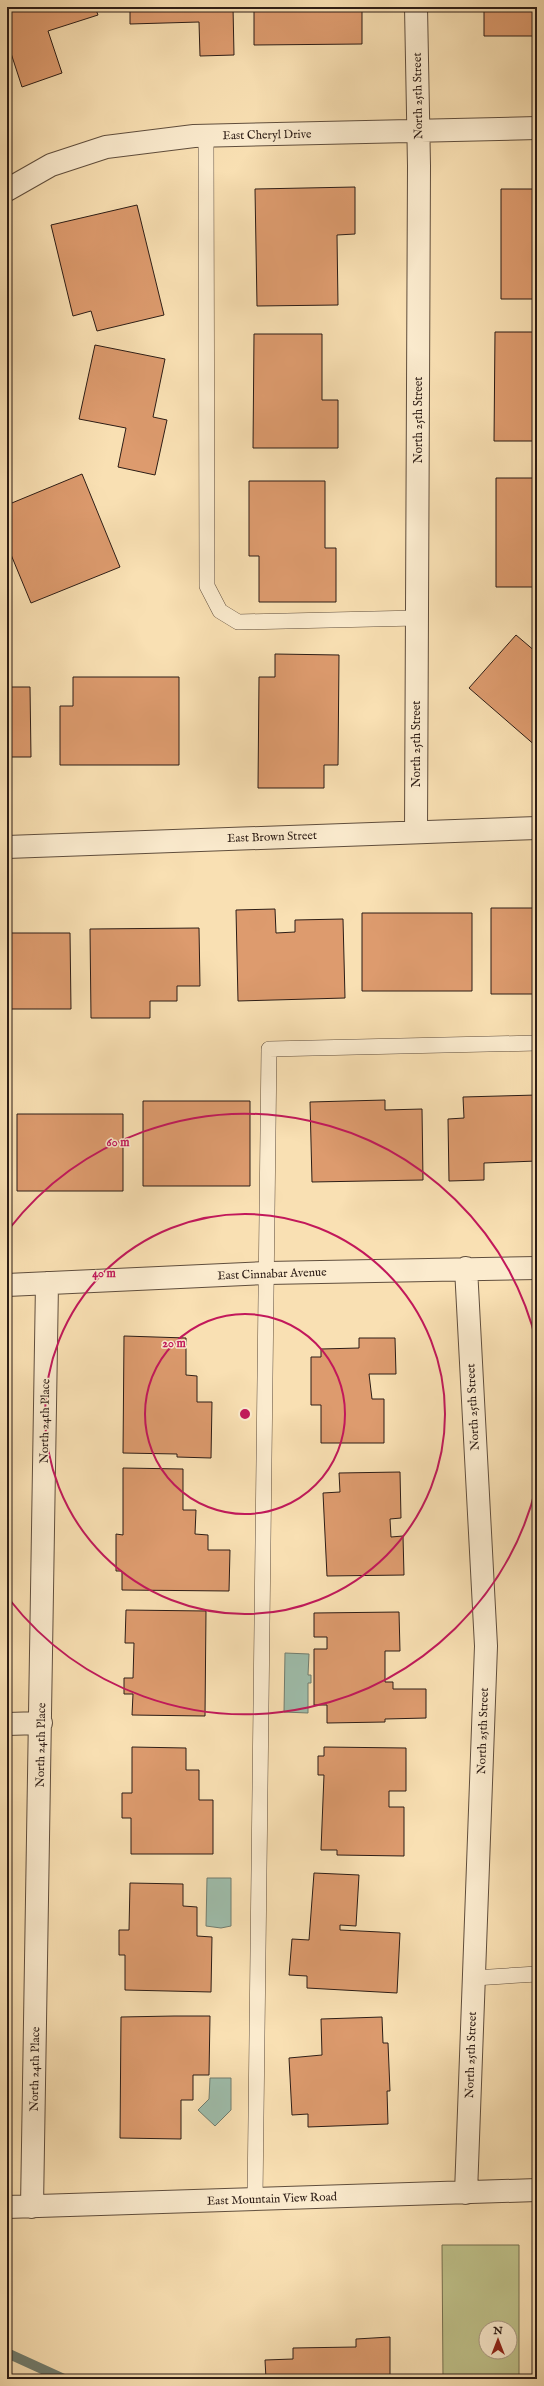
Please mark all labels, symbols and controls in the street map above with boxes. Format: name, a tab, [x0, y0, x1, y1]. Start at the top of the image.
street label: North 25th Street	[410, 52, 426, 140]
street label: East Cheryl Drive	[222, 127, 312, 143]
street label: North 25th Street	[411, 377, 426, 463]
street label: North 25th Street	[409, 701, 424, 787]
street label: East Brown Street	[227, 828, 317, 846]
text: 60 m	[107, 1135, 130, 1150]
street label: East Cinnabar Avenue	[217, 1265, 327, 1283]
text: 40 m	[92, 1266, 117, 1281]
text: 20 m	[162, 1336, 186, 1351]
street label: North 25th Street	[463, 1363, 483, 1451]
street label: North 24th Place	[37, 1378, 53, 1463]
centre of rings	[238, 1407, 252, 1421]
street label: North 25th Street	[474, 1687, 492, 1775]
street label: North 24th Place	[33, 1702, 49, 1787]
street label: North 25th Street	[462, 2011, 480, 2099]
street label: North 24th Place	[27, 2026, 43, 2111]
street label: East Mountain View Road	[207, 2189, 338, 2209]
north arrow	[478, 2320, 518, 2360]
text: N	[492, 2324, 503, 2338]

